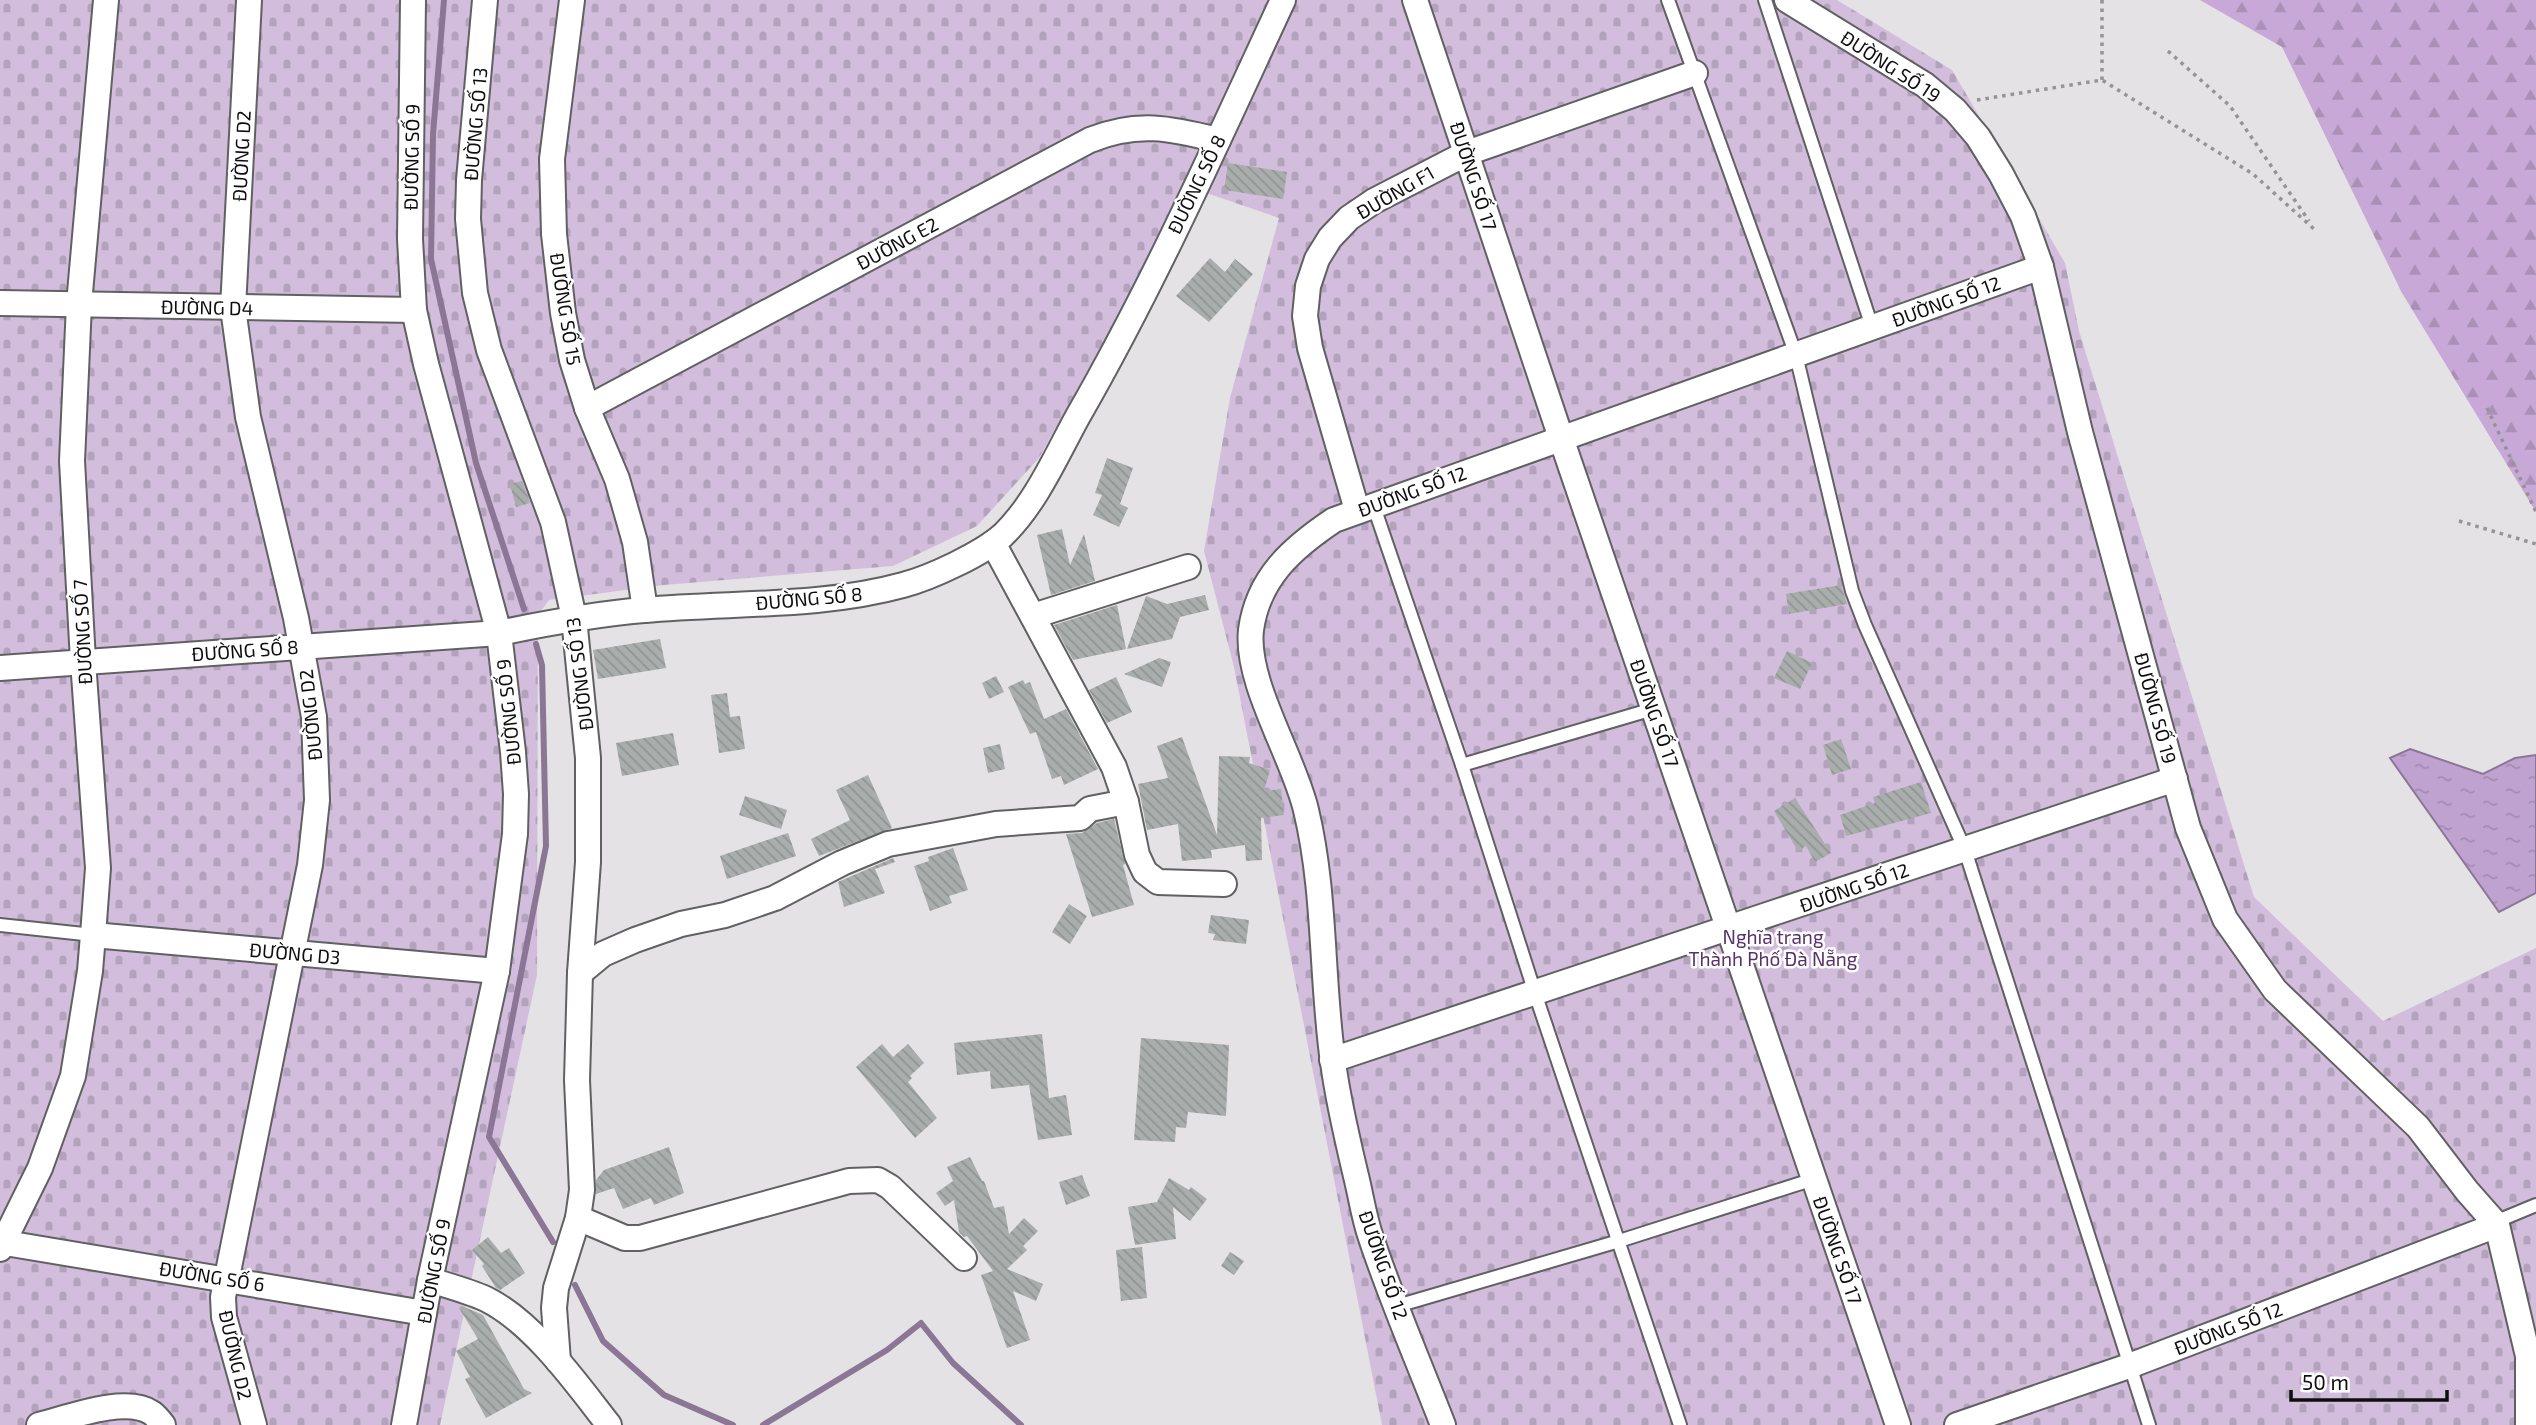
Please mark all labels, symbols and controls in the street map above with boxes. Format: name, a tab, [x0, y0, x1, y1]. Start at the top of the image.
street label: ĐƯỜNG SỐ 19	[1837, 24, 1946, 107]
street label: ĐƯỜNG SỐ 13	[457, 66, 491, 182]
street label: ĐƯỜNG SỐ 9	[397, 103, 423, 211]
street label: ĐƯỜNG D2	[227, 110, 255, 202]
street label: ĐƯỜNG SỐ 17	[1446, 118, 1504, 234]
street label: ĐƯỜNG SỐ 8	[1160, 130, 1230, 237]
street label: ĐƯỜNG F1	[1352, 161, 1438, 223]
street label: ĐƯỜNG E2	[852, 212, 942, 274]
street label: ĐƯỜNG SỐ 15	[546, 251, 588, 367]
street label: ĐƯỜNG SỐ 12	[1888, 269, 2004, 331]
street label: ĐƯỜNG D4	[161, 295, 253, 319]
street label: ĐƯỜNG SỐ 12	[1354, 459, 1470, 521]
street label: ĐƯỜNG SỐ 7	[66, 578, 96, 685]
street label: ĐƯỜNG SỐ 8	[754, 580, 863, 614]
street label: ĐƯỜNG SỐ 13	[559, 616, 597, 732]
street label: ĐƯỜNG SỐ 8	[191, 633, 299, 665]
street label: ĐƯỜNG SỐ 19	[2130, 649, 2184, 766]
street label: ĐƯỜNG SỐ 17	[1626, 655, 1686, 770]
street label: ĐƯỜNG SỐ 9	[489, 658, 525, 766]
street label: ĐƯỜNG D2	[294, 668, 326, 762]
street label: ĐƯỜNG SỐ 12	[1796, 856, 1912, 916]
park label: Nghĩa trang Thành Phố Đà Nẵng	[1689, 925, 1858, 970]
street label: ĐƯỜNG D3	[248, 938, 342, 968]
street label: ĐƯỜNG SỐ 17	[1809, 1192, 1869, 1307]
street label: ĐƯỜNG SỐ 12	[1355, 1207, 1415, 1323]
street label: ĐƯỜNG SỐ 9	[410, 1216, 454, 1326]
street label: ĐƯỜNG SỐ 6	[158, 1254, 267, 1296]
street label: ĐƯỜNG SỐ 12	[2170, 1295, 2285, 1359]
street label: ĐƯỜNG D2	[215, 1308, 257, 1402]
scale bar	[2291, 1358, 2447, 1402]
text: 50 m	[2302, 1369, 2349, 1394]

